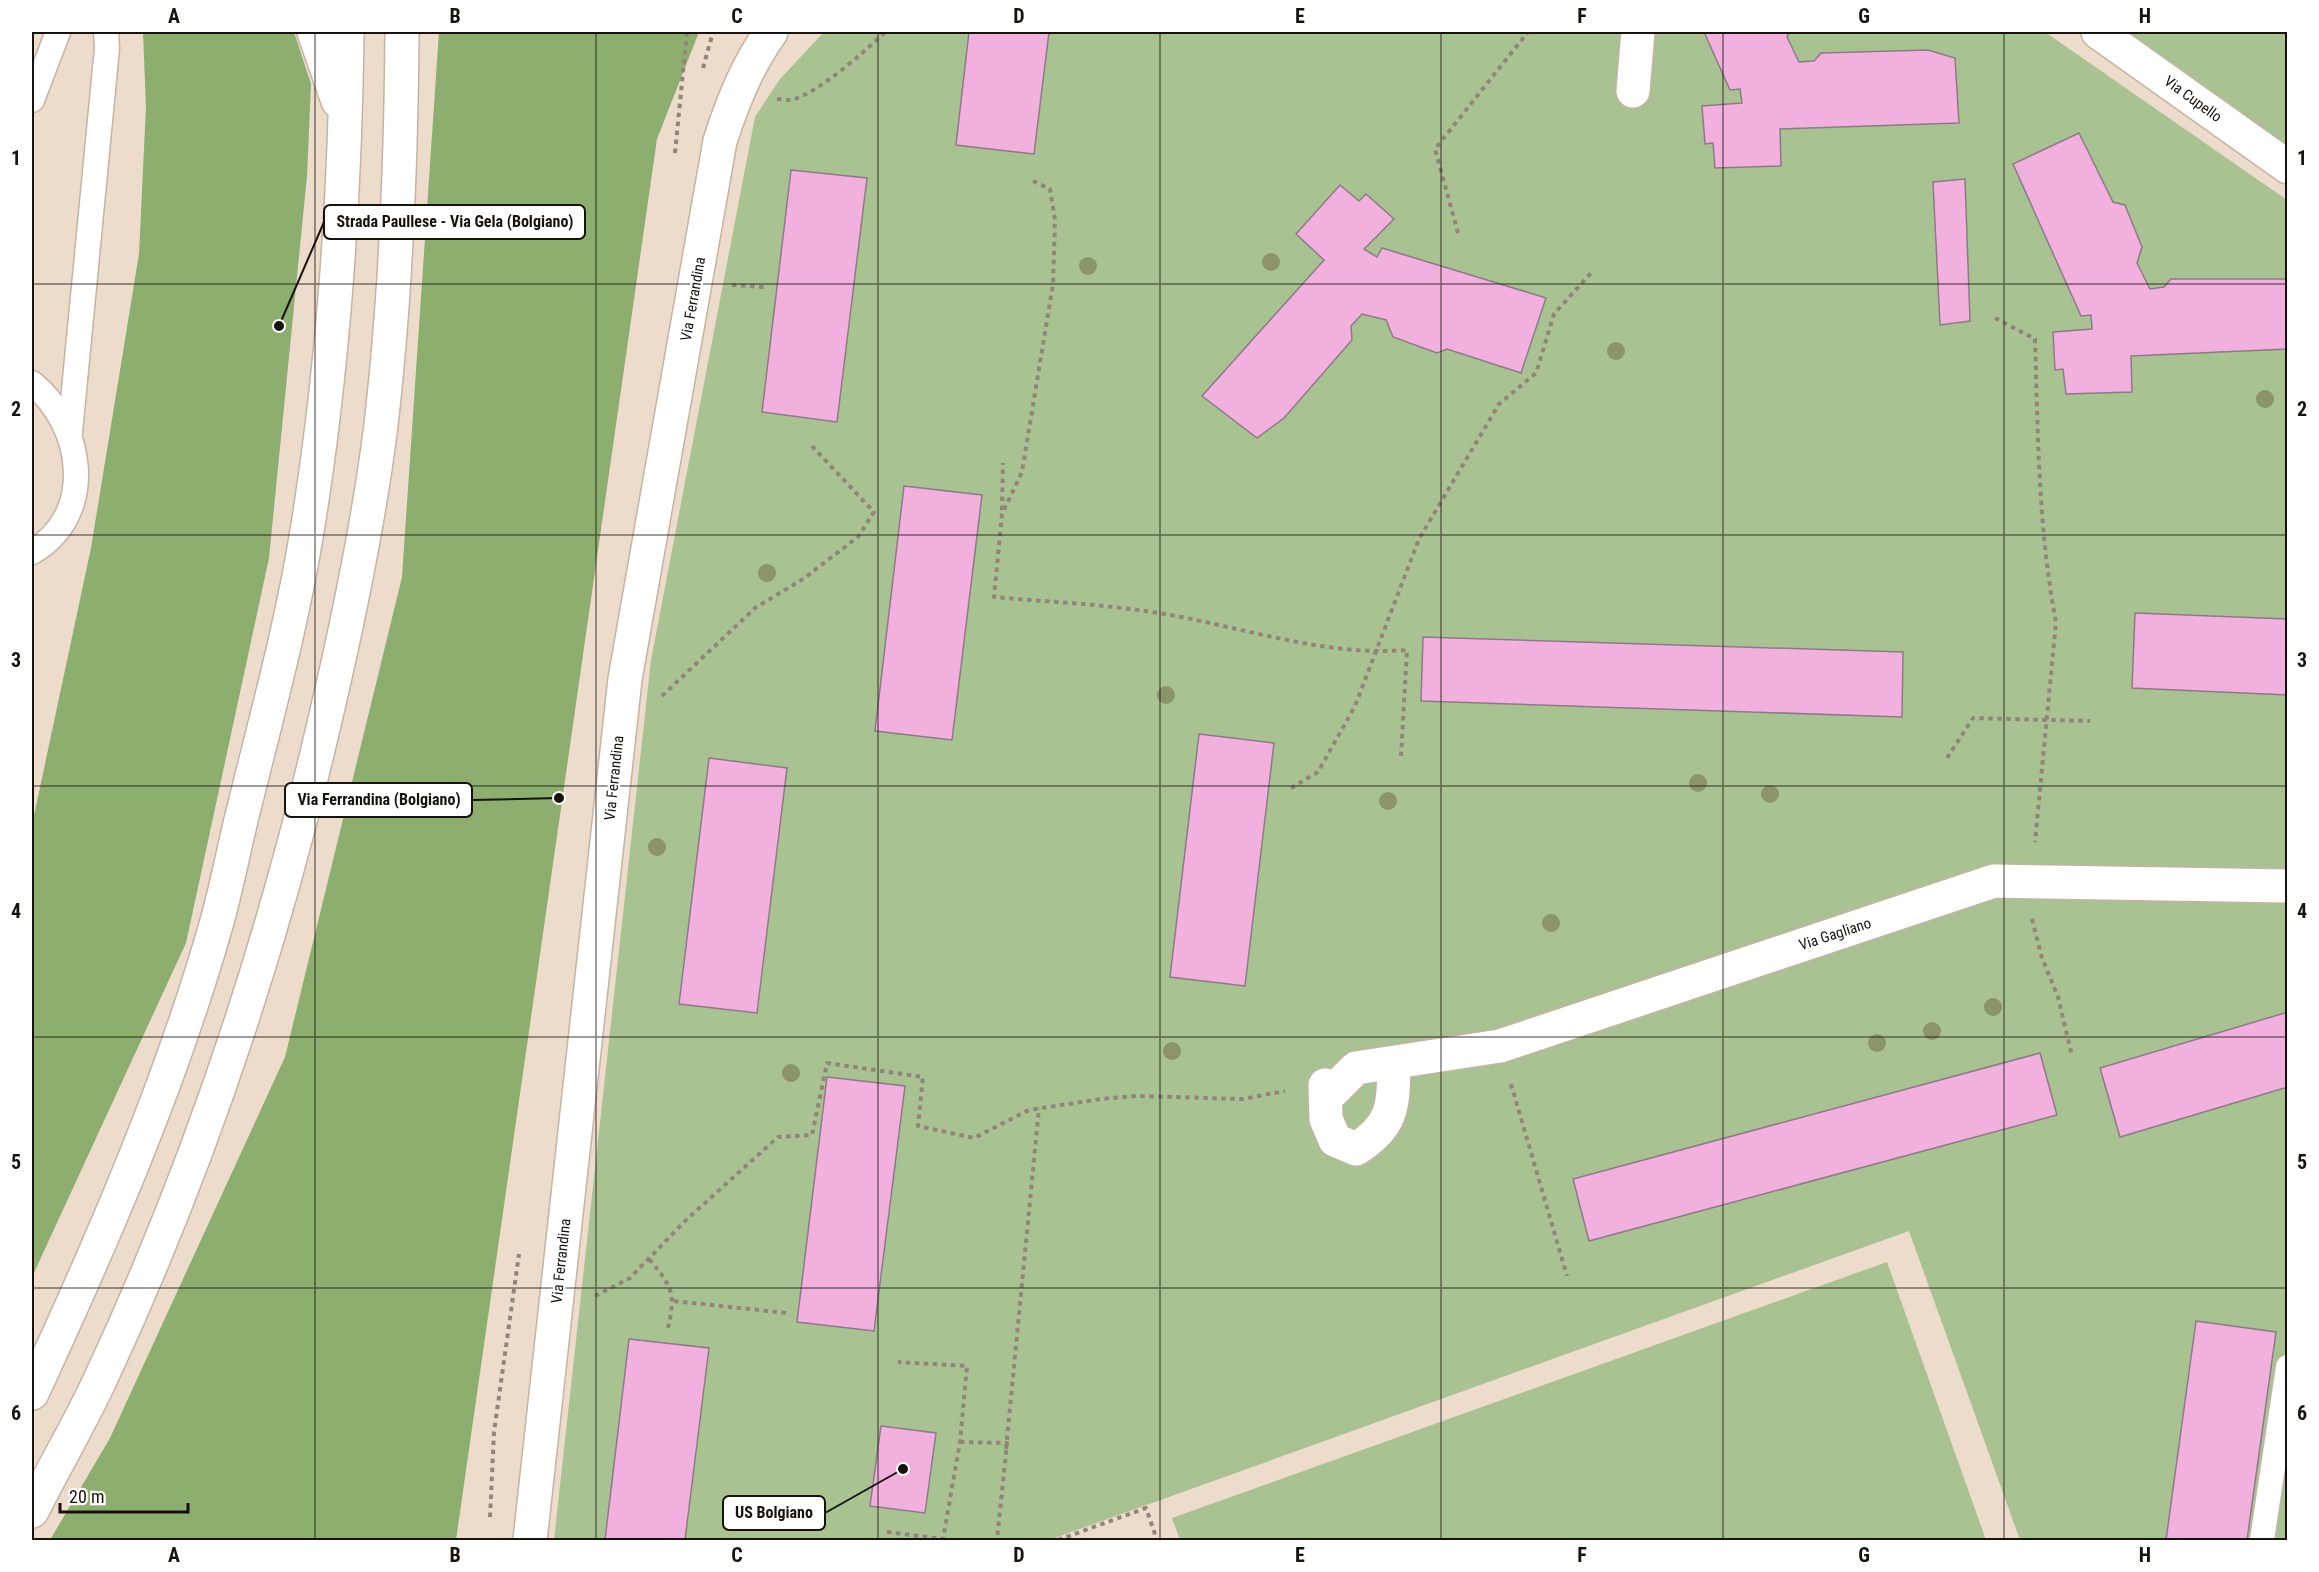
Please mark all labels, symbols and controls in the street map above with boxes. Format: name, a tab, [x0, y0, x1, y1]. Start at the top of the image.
text: A	[168, 4, 180, 28]
text: B	[449, 4, 461, 28]
text: C	[731, 4, 743, 28]
text: D	[1013, 4, 1025, 28]
text: E	[1295, 4, 1305, 28]
text: F	[1577, 4, 1587, 28]
text: G	[1858, 4, 1870, 28]
text: H	[2139, 4, 2151, 28]
street label: Via Cupello	[2161, 72, 2225, 126]
text: 1	[11, 146, 21, 170]
text: 1	[2297, 146, 2307, 170]
callout: Strada Paullese - Via Gela (Bolgiano)	[324, 205, 585, 239]
text: Strada Paullese - Via Gela (Bolgiano)	[336, 212, 574, 231]
street label: Via Ferrandina	[677, 255, 709, 343]
text: 2	[11, 397, 21, 421]
text: 2	[2297, 397, 2307, 421]
text: 3	[11, 648, 21, 672]
text: 3	[2297, 648, 2307, 672]
street label: Via Ferrandina	[601, 735, 627, 821]
callout: Via Ferrandina (Bolgiano)	[285, 783, 472, 817]
text: Via Ferrandina (Bolgiano)	[297, 790, 461, 809]
text: 4	[11, 899, 21, 923]
text: 4	[2297, 899, 2307, 923]
street label: Via Gagliano	[1797, 914, 1873, 954]
text: 5	[11, 1150, 21, 1174]
text: 5	[2297, 1150, 2307, 1174]
street label: Via Ferrandina	[548, 1218, 574, 1304]
text: 6	[11, 1401, 21, 1425]
text: 6	[2297, 1401, 2307, 1425]
scale bar	[60, 1476, 188, 1514]
text: 20 m	[69, 1486, 104, 1507]
callout: US Bolgiano	[723, 1496, 825, 1530]
text: US Bolgiano	[735, 1503, 813, 1522]
text: A	[168, 1543, 180, 1567]
text: B	[449, 1543, 461, 1567]
text: C	[731, 1543, 743, 1567]
text: D	[1013, 1543, 1025, 1567]
text: E	[1295, 1543, 1305, 1567]
text: F	[1577, 1543, 1587, 1567]
text: G	[1858, 1543, 1870, 1567]
text: H	[2139, 1543, 2151, 1567]

